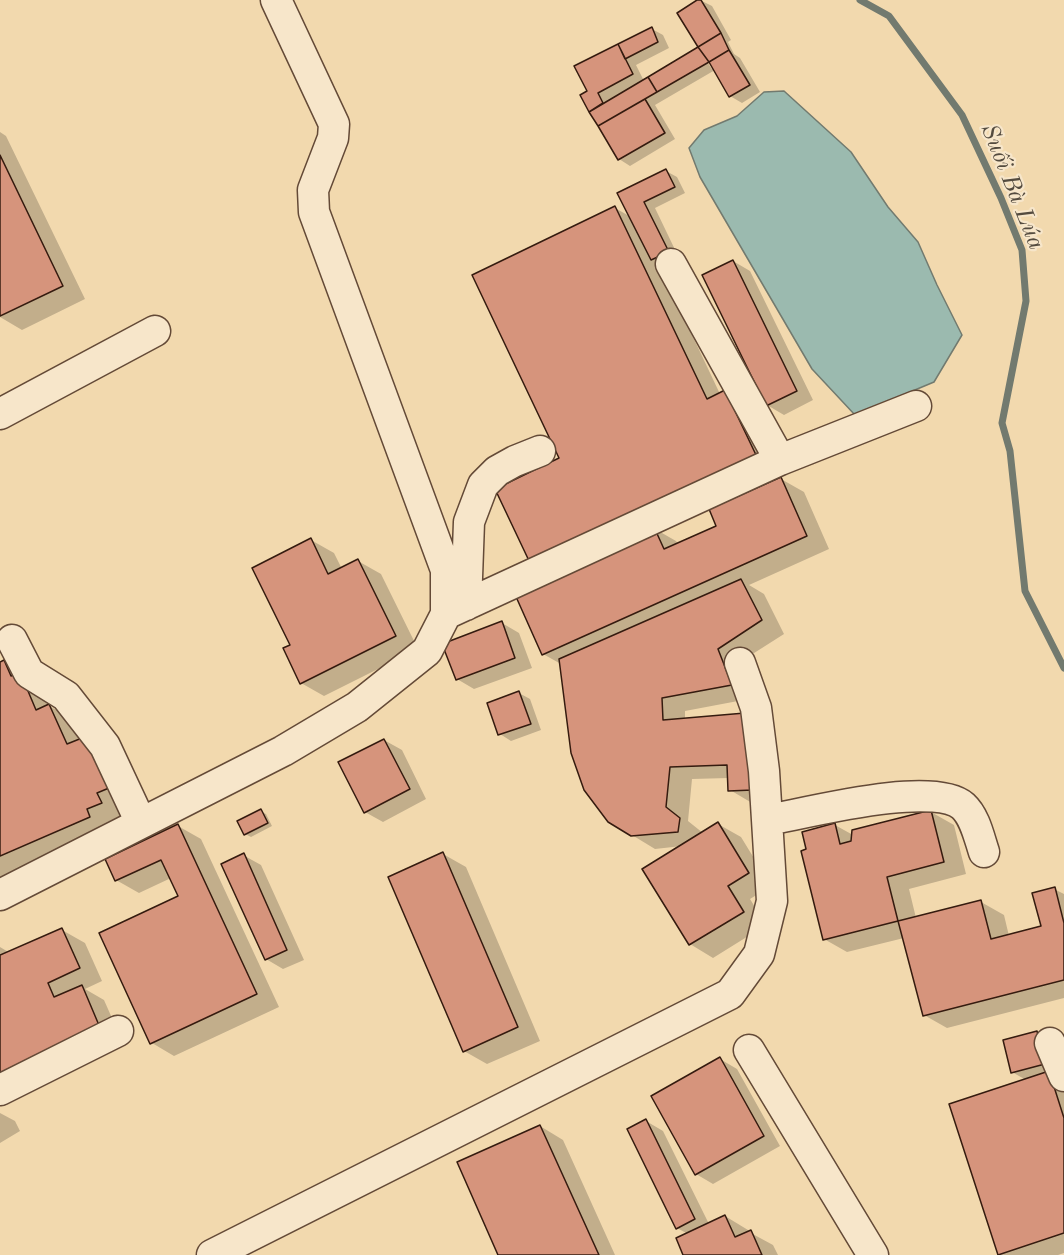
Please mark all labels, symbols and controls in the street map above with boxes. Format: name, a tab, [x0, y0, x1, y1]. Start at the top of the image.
water label: Suối Bà Lúa	[974, 120, 1050, 254]

